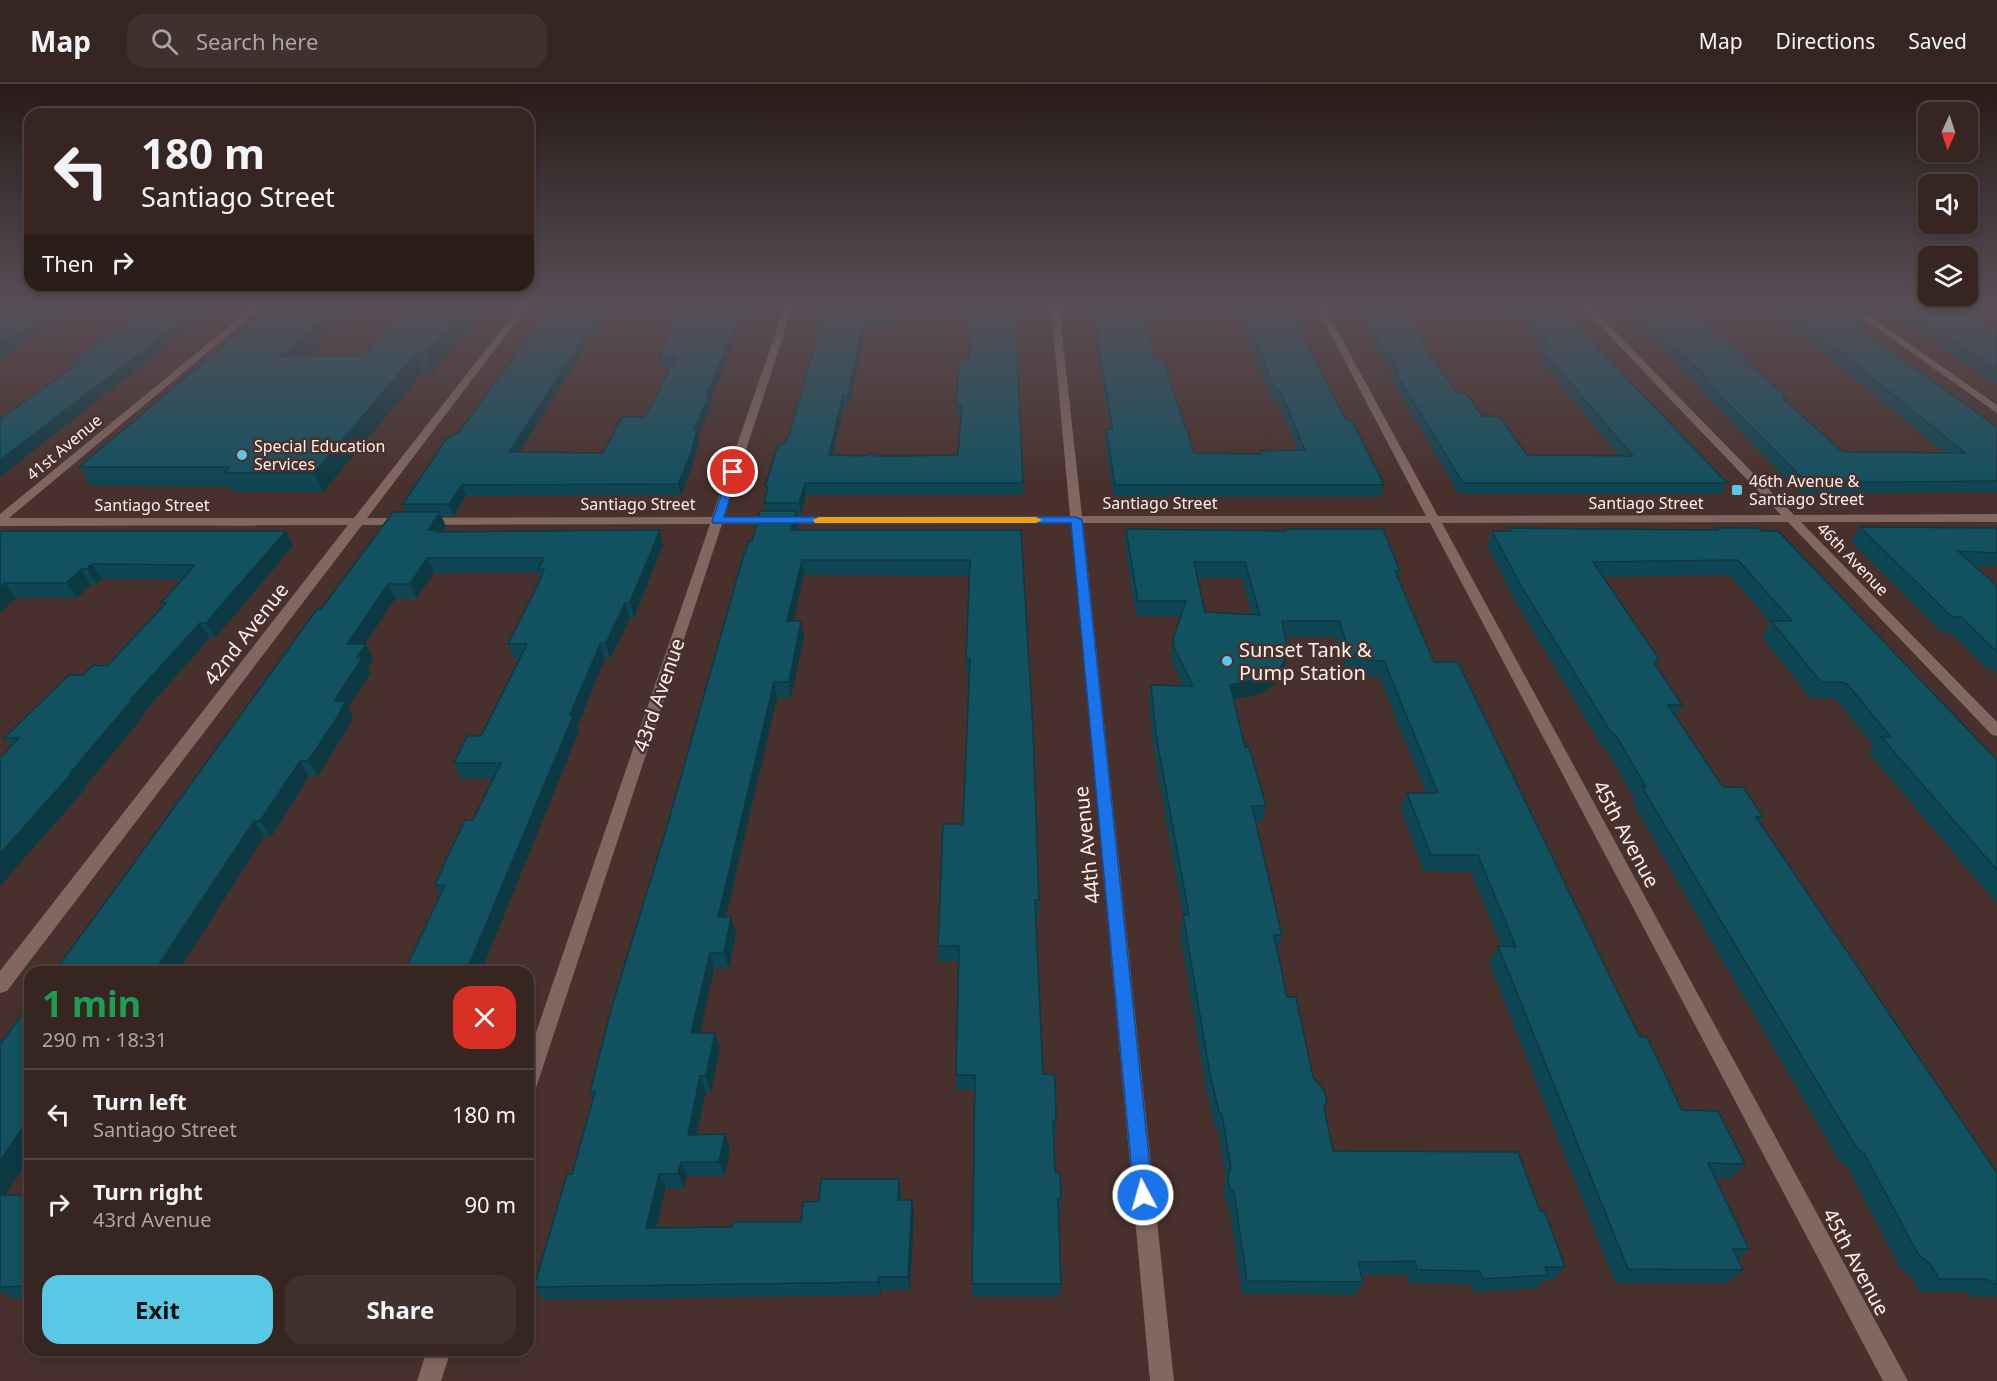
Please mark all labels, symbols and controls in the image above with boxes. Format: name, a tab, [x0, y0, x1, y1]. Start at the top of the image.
search box	[127, 14, 547, 68]
text: Map	[30, 22, 91, 60]
icon: search	[148, 25, 181, 58]
text: Search here	[196, 26, 318, 56]
text: Map	[1699, 27, 1743, 55]
text: Directions	[1776, 27, 1875, 55]
text: Saved	[1908, 27, 1967, 55]
north arrow	[1918, 102, 1978, 162]
map controls	[1918, 102, 1978, 306]
text: 180 m	[141, 124, 265, 181]
icon: left	[42, 132, 120, 210]
button: sound	[1918, 174, 1978, 234]
text: Santiago Street	[141, 178, 335, 215]
icon: right	[106, 246, 139, 279]
button: layers	[1918, 246, 1978, 306]
text: Then	[42, 248, 94, 278]
street label: 41st Avenue	[22, 409, 106, 485]
place label: Special Education Services	[254, 435, 385, 475]
pin	[707, 446, 758, 497]
marker: Special Education Services	[235, 448, 249, 462]
icon: arrive	[716, 455, 749, 488]
place label: 46th Avenue & Santiago Street	[1749, 470, 1864, 510]
marker: 46th Avenue & Santiago Street	[1730, 483, 1744, 497]
street label: Santiago Street	[1103, 492, 1218, 514]
street label: Santiago Street	[1589, 492, 1704, 514]
street label: Santiago Street	[581, 493, 696, 515]
street label: Santiago Street	[95, 494, 210, 516]
street label: 46th Avenue	[1812, 517, 1894, 601]
street label: 42nd Avenue	[197, 577, 294, 690]
street label: 43rd Avenue	[626, 634, 691, 755]
place label: Sunset Tank & Pump Station	[1239, 636, 1372, 686]
marker: Sunset Tank & Pump Station	[1220, 654, 1234, 668]
street label: 45th Avenue	[1587, 775, 1666, 892]
street label: 44th Avenue	[1067, 785, 1106, 905]
text: 1 min	[42, 979, 141, 1028]
button: close	[453, 986, 516, 1049]
text: 290 m · 18:31	[42, 1026, 167, 1053]
text: Turn left	[93, 1086, 187, 1116]
icon: left	[42, 1098, 75, 1131]
text: 180 m	[452, 1099, 516, 1129]
text: Santiago Street	[93, 1116, 237, 1143]
position arrow	[1111, 1163, 1175, 1227]
text: Turn right	[93, 1176, 203, 1206]
icon: right	[42, 1188, 75, 1221]
text: 90 m	[465, 1189, 516, 1219]
street label: 45th Avenue	[1817, 1203, 1896, 1320]
text: 43rd Avenue	[93, 1206, 211, 1233]
button: Exit	[42, 1275, 273, 1344]
button: Share	[285, 1275, 516, 1344]

